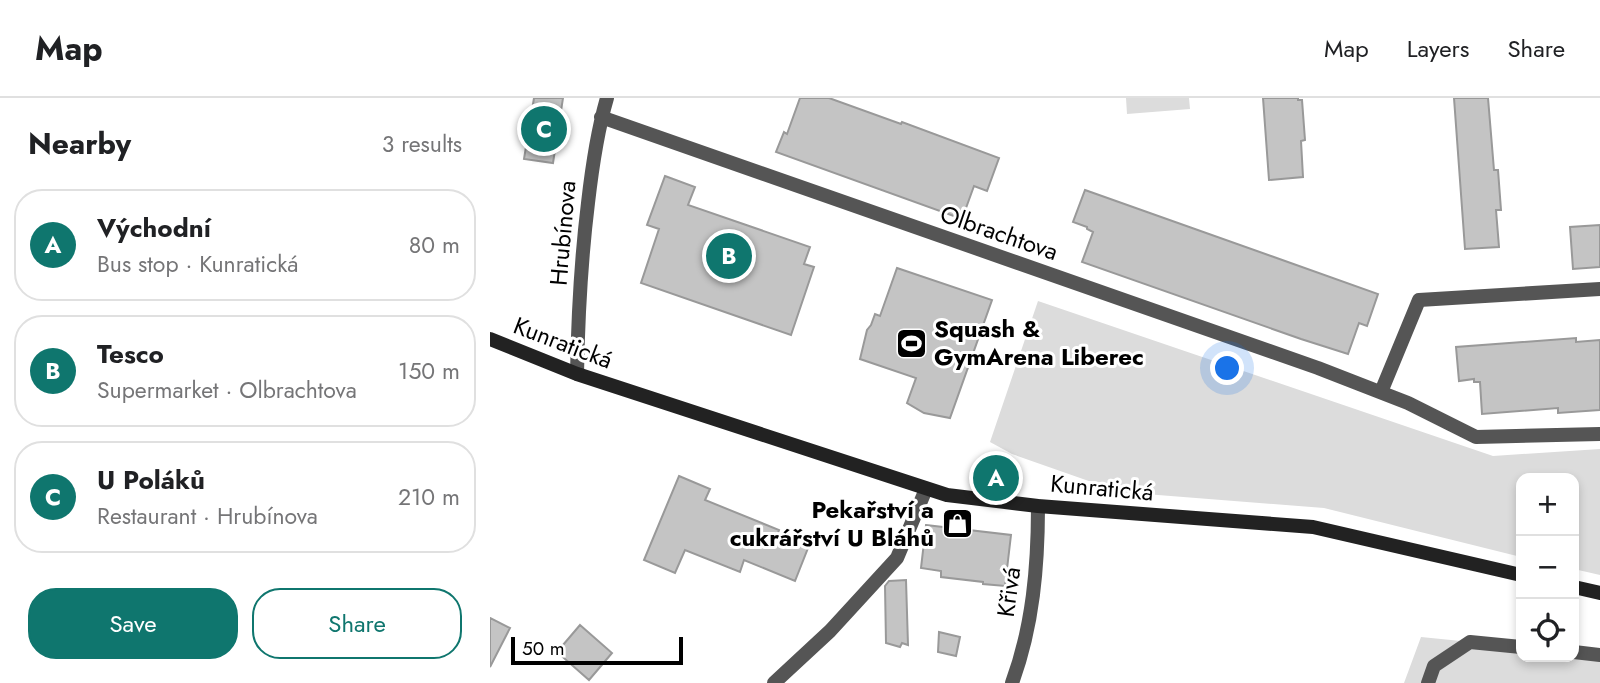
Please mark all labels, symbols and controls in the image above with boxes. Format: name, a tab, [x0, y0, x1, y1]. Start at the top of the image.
text: Map	[35, 25, 103, 72]
text: Map	[1324, 31, 1369, 66]
text: Layers	[1407, 31, 1469, 66]
text: Share	[1507, 31, 1565, 66]
pin: C	[521, 103, 567, 155]
text: Nearby	[28, 122, 131, 165]
text: 3 results	[382, 127, 462, 161]
street label: Hrubínova	[540, 179, 585, 287]
street label: Olbrachtova	[935, 196, 1063, 269]
text: Východní	[97, 209, 211, 247]
text: A	[45, 228, 61, 262]
text: 80 m	[409, 228, 460, 262]
pin: B	[706, 230, 752, 282]
text: Bus stop · Kunratická	[97, 247, 298, 281]
street label: Kunratická	[509, 308, 618, 377]
place label: Squash & GymArena Liberec	[934, 311, 1144, 374]
sports icon: Squash & GymArena Liberec	[894, 326, 928, 360]
text: Tesco	[97, 335, 164, 373]
your location	[1210, 351, 1244, 385]
text: B	[45, 354, 61, 388]
text: 150 m	[398, 354, 460, 388]
text: Supermarket · Olbrachtova	[97, 373, 357, 407]
pin: A	[973, 452, 1019, 504]
text: U Poláků	[97, 461, 205, 499]
street label: Kunratická	[1049, 466, 1155, 509]
map controls	[1516, 473, 1579, 662]
button: +	[1516, 473, 1579, 536]
text: C	[45, 480, 61, 514]
text: 210 m	[398, 480, 460, 514]
place label: Pekařství a cukrářství U Bláhů	[730, 492, 934, 555]
text: Restaurant · Hrubínova	[97, 499, 318, 533]
shop icon: Pekařství a cukrářství U Bláhů	[940, 507, 974, 541]
button: −	[1516, 536, 1579, 599]
street label: Křivá	[988, 565, 1029, 619]
button: Save	[28, 588, 238, 659]
button: Share	[252, 588, 462, 659]
button: locate	[1516, 599, 1579, 662]
scale bar	[511, 634, 682, 666]
text: 50 m	[522, 635, 565, 662]

